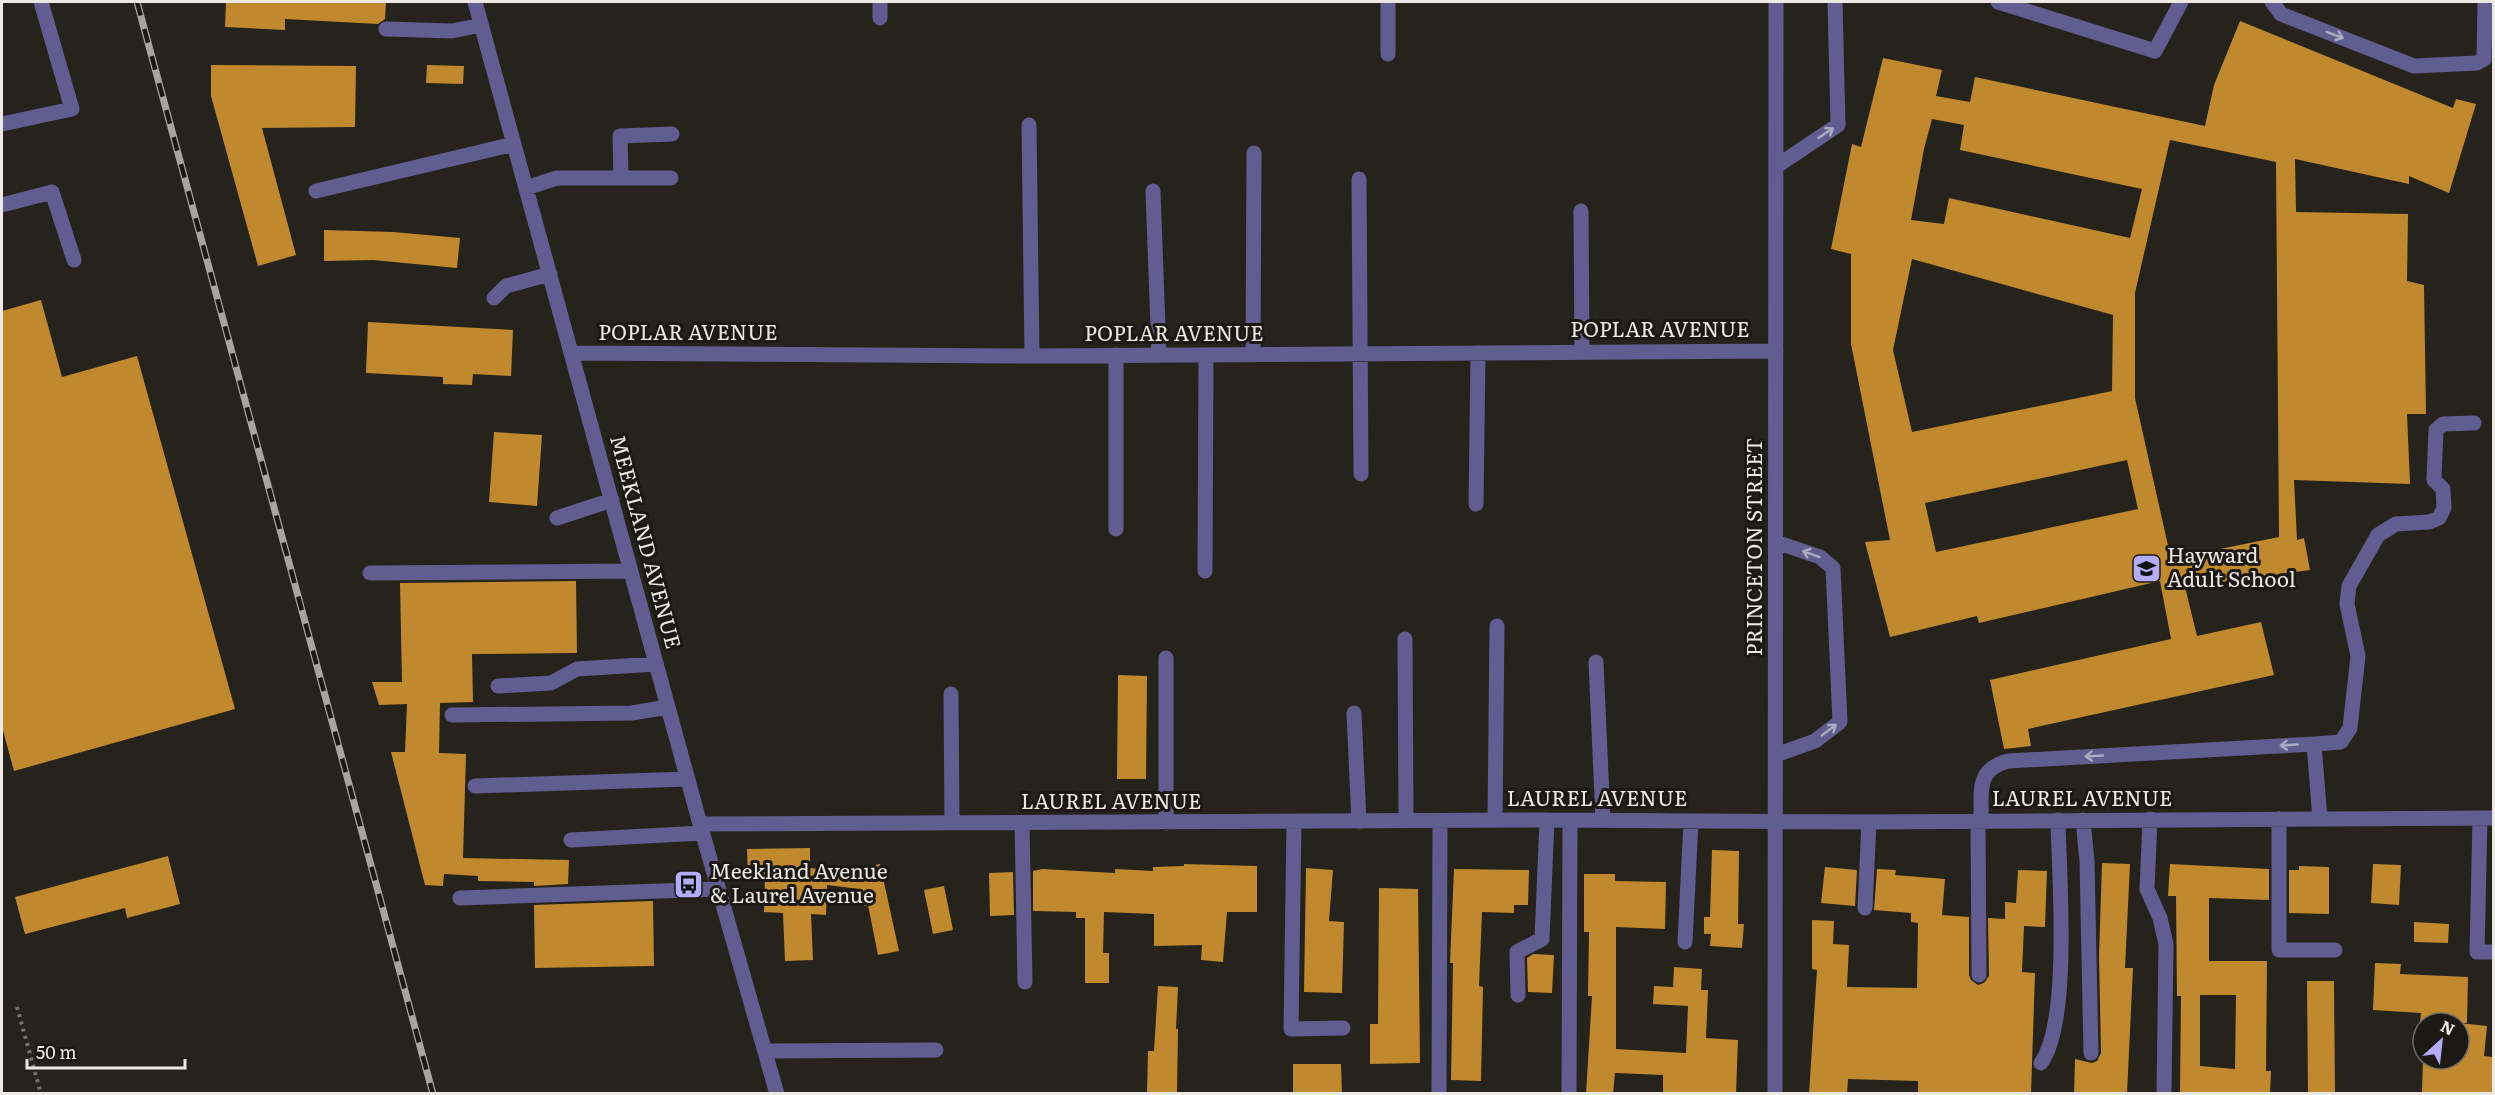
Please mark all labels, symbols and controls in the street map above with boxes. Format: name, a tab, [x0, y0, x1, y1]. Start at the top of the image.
one-way arrow	[2325, 30, 2344, 41]
one-way arrow	[1817, 127, 1834, 139]
street label: POPLAR AVENUE	[1570, 312, 1750, 343]
street label: POPLAR AVENUE	[598, 315, 778, 346]
street label: POPLAR AVENUE	[1084, 316, 1264, 347]
street label: MEEKLAND AVENUE	[604, 431, 691, 652]
street label: PRINCETON STREET	[1737, 438, 1768, 656]
place label: Hayward Adult School	[2167, 538, 2296, 593]
one-way arrow	[1802, 547, 1821, 558]
school or university icon: Hayward Adult School	[2130, 552, 2162, 584]
one-way arrow	[1820, 724, 1836, 737]
one-way arrow	[2279, 740, 2299, 751]
one-way arrow	[2085, 751, 2105, 762]
street label: LAUREL AVENUE	[1507, 781, 1687, 812]
street label: LAUREL AVENUE	[1992, 781, 2172, 812]
street label: LAUREL AVENUE	[1021, 784, 1201, 815]
place label: Meekland Avenue & Laurel Avenue	[710, 854, 888, 909]
bus stop icon: Meekland Avenue & Laurel Avenue	[673, 868, 705, 900]
north arrow	[2411, 1011, 2471, 1071]
text: N	[2437, 1013, 2460, 1040]
scale bar	[27, 1032, 184, 1070]
text: 50 m	[36, 1038, 77, 1065]

